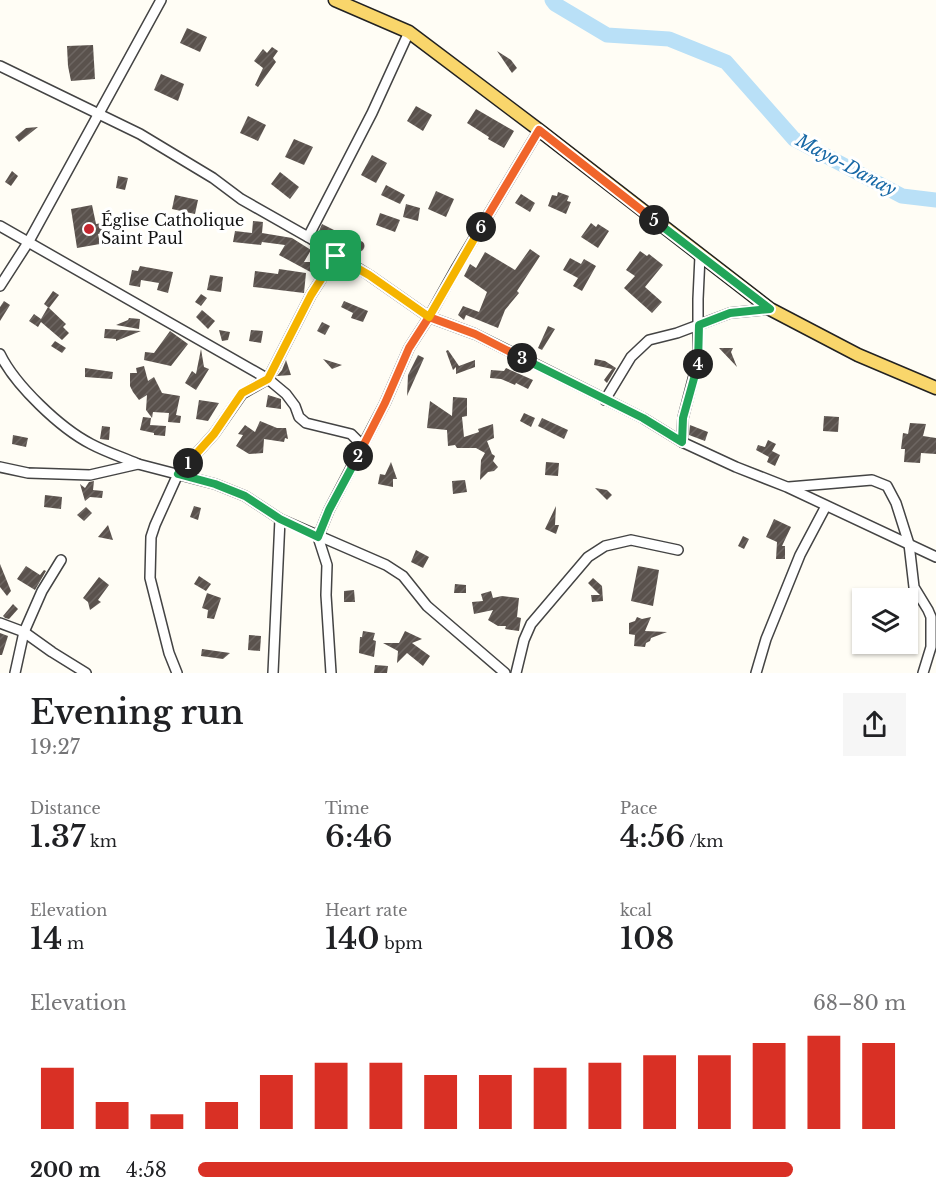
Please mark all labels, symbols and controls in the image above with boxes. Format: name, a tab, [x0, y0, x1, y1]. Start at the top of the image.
water label: Mayo-Danay	[791, 129, 901, 201]
pin: 5	[639, 205, 669, 235]
place label: Église Catholique Saint Paul	[101, 210, 244, 248]
text: 5	[649, 210, 659, 230]
pin: 6	[466, 212, 496, 242]
text: 6	[476, 217, 486, 237]
marker: Église Catholique Saint Paul	[82, 222, 96, 236]
pin	[310, 230, 361, 281]
icon: arrive	[319, 239, 352, 272]
pin: 3	[507, 343, 537, 373]
text: 3	[517, 348, 527, 368]
pin: 4	[683, 349, 713, 379]
text: 4	[693, 354, 703, 374]
pin: 2	[343, 441, 373, 471]
text: 2	[353, 446, 363, 466]
pin: 1	[173, 448, 203, 478]
text: 1	[185, 453, 191, 473]
map controls	[852, 588, 918, 654]
button: layers	[852, 588, 918, 654]
text: Evening run	[30, 692, 244, 733]
button: share	[843, 693, 906, 756]
text: 19:27	[30, 735, 80, 759]
text: Distance	[30, 798, 101, 818]
text: Time	[325, 798, 369, 818]
text: Pace	[620, 798, 657, 818]
text: 1.37	[30, 818, 85, 855]
text: 6:46	[325, 818, 393, 855]
text: 4:56	[620, 818, 685, 855]
text: km	[85, 831, 117, 851]
text: /km	[685, 831, 724, 851]
text: Elevation	[30, 900, 107, 920]
text: Heart rate	[325, 900, 407, 920]
text: kcal	[620, 900, 652, 920]
text: 14	[30, 920, 62, 957]
text: 140	[325, 920, 380, 957]
text: 108	[620, 920, 674, 957]
text: m	[62, 933, 84, 953]
text: bpm	[380, 933, 423, 953]
text: Elevation	[30, 991, 127, 1015]
text: 68–80 m	[813, 991, 906, 1015]
text: 200 m	[30, 1158, 101, 1182]
text: 4:58	[126, 1158, 167, 1182]

